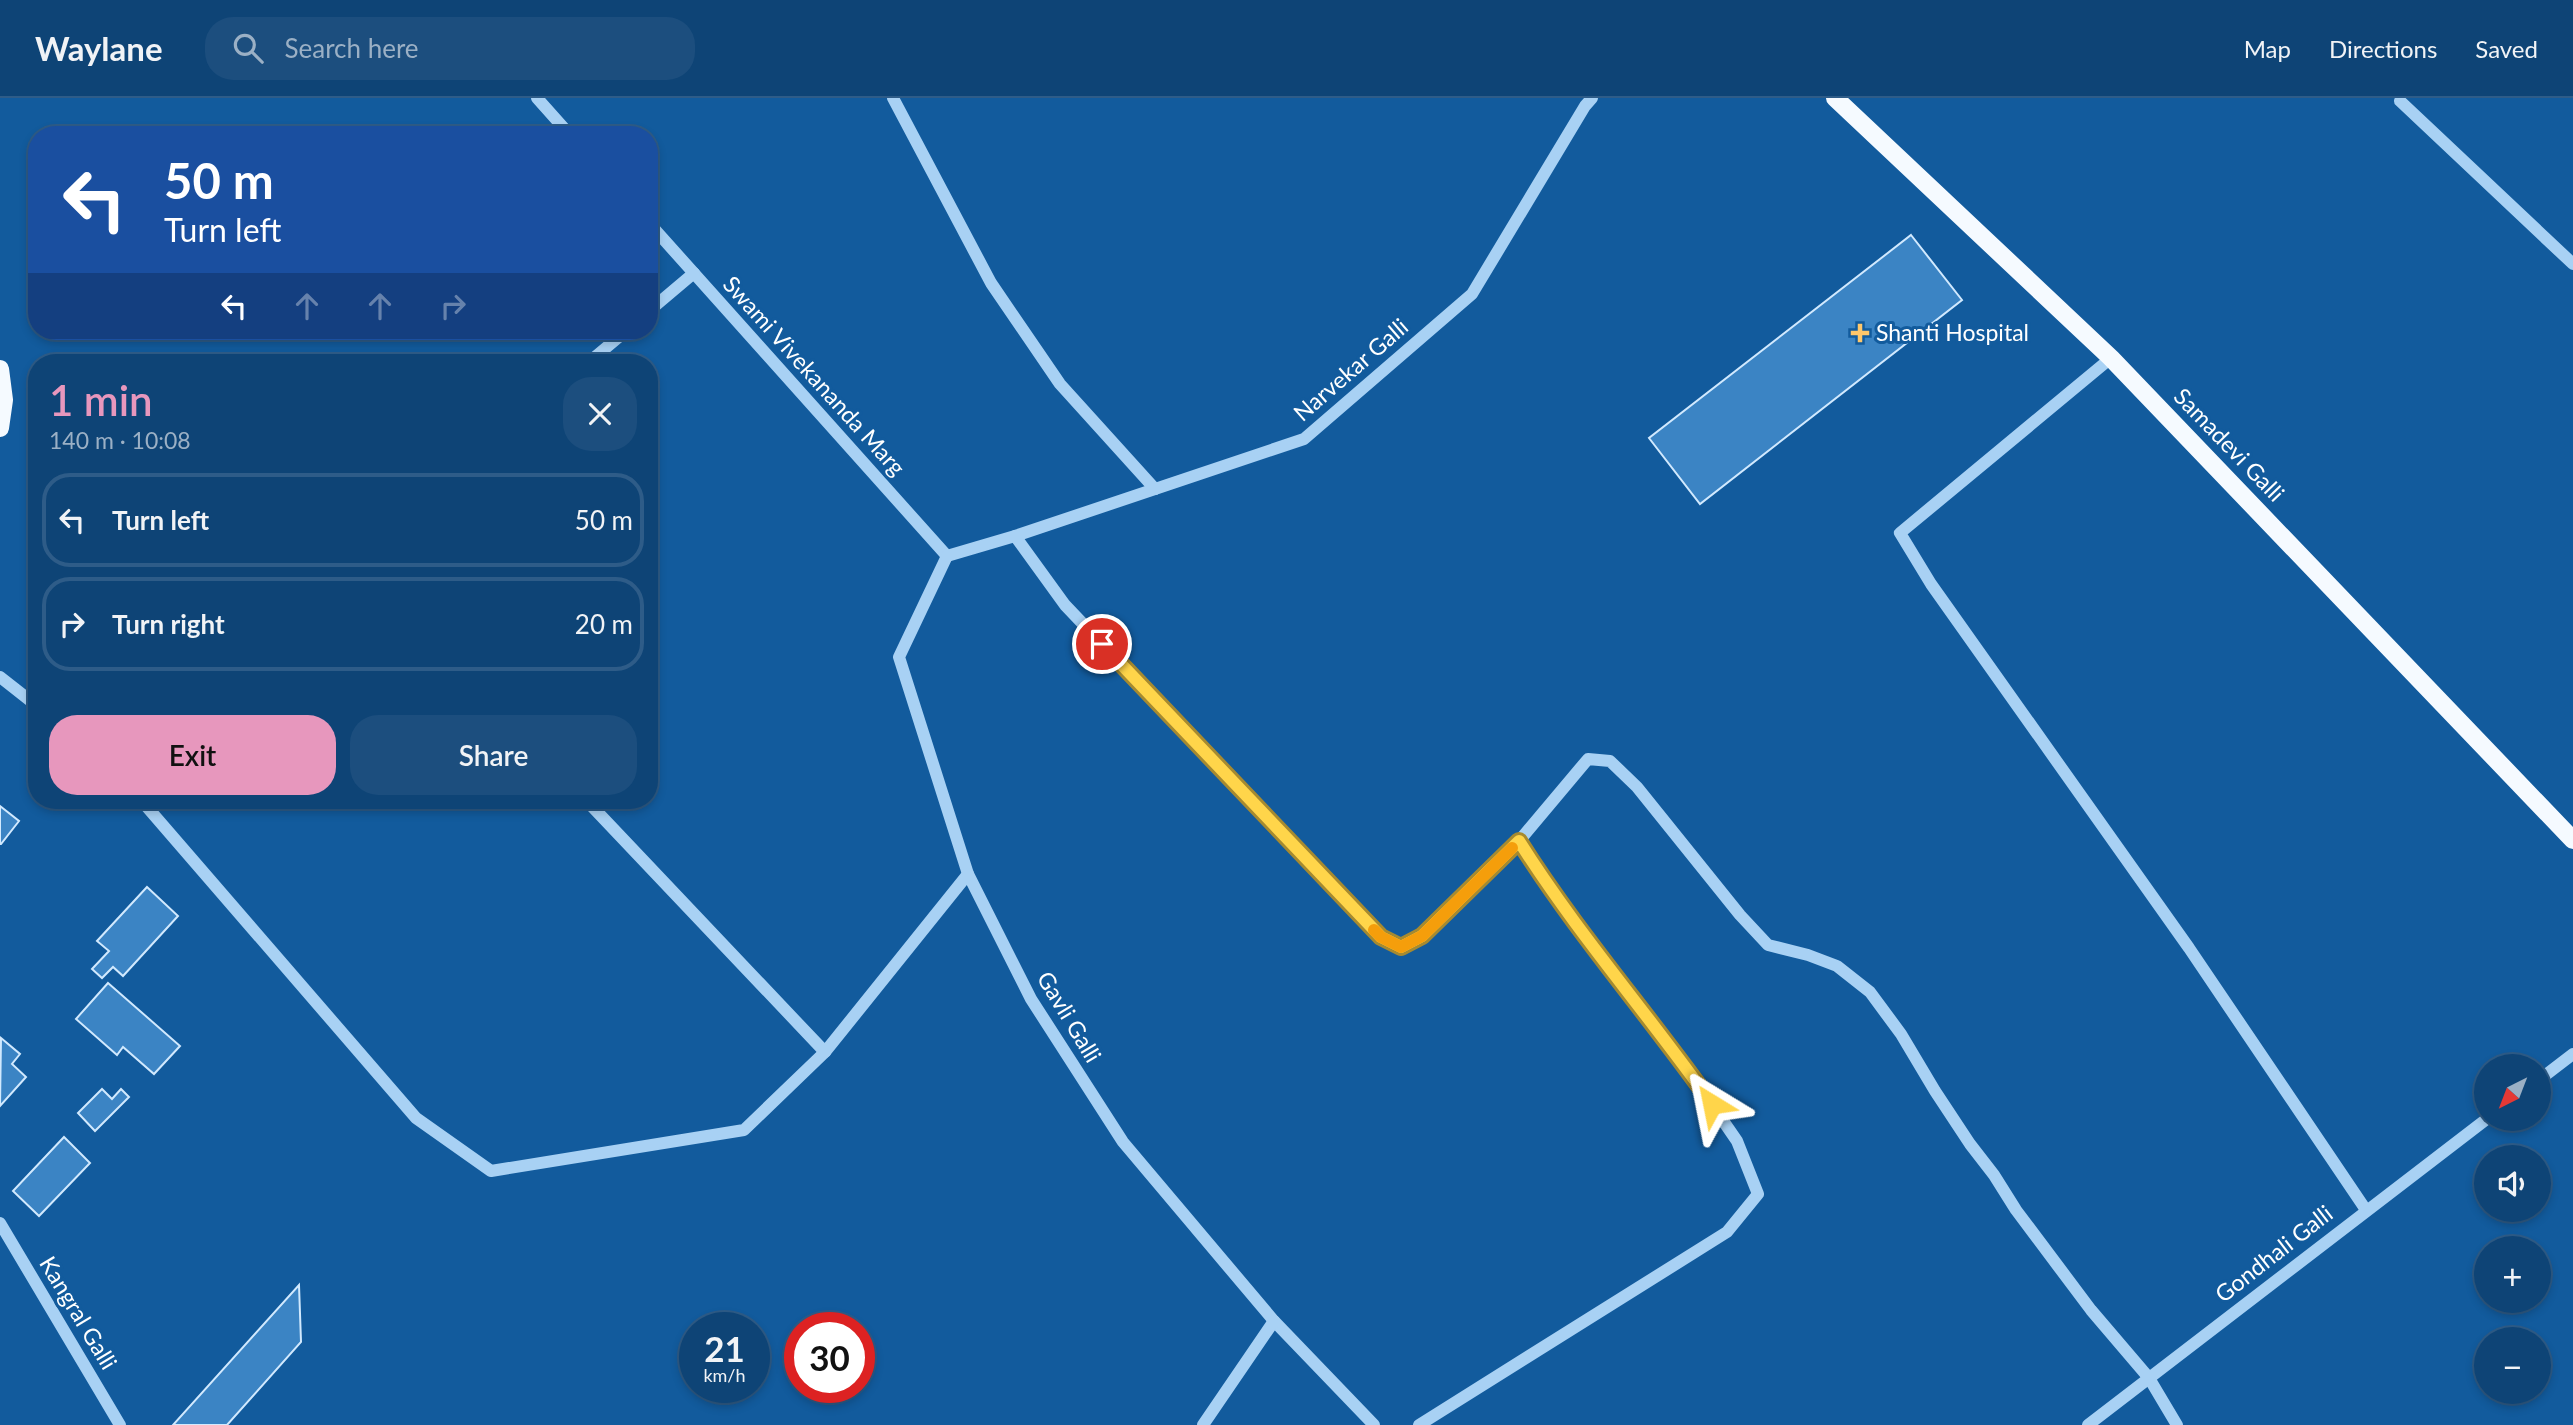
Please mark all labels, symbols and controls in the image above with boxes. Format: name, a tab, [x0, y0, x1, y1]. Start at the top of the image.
search box	[205, 17, 695, 80]
text: Waylane	[35, 28, 163, 68]
icon: search	[229, 29, 267, 67]
text: Search here	[285, 32, 419, 64]
text: Map	[2244, 34, 2291, 63]
text: Directions	[2329, 34, 2437, 63]
text: Saved	[2475, 34, 2538, 63]
text: 50 m	[164, 151, 274, 209]
icon: left	[49, 154, 140, 245]
text: Turn left	[164, 210, 281, 249]
street label: Swami Vivekananda Marg	[718, 270, 912, 481]
icon: left	[215, 287, 253, 325]
icon: ahead	[288, 287, 326, 325]
icon: ahead	[361, 287, 399, 325]
icon: right	[434, 287, 472, 325]
street label: Narvekar Galli	[1288, 312, 1413, 426]
place label: Shanti Hospital	[1876, 318, 2029, 346]
marker: Shanti Hospital	[1850, 323, 1870, 343]
text: 1 min	[49, 375, 153, 425]
button: close	[563, 377, 637, 451]
street label: Samadevi Galli	[2169, 382, 2291, 507]
text: 140 m · 10:08	[49, 426, 191, 454]
icon: left	[53, 501, 91, 539]
text: Turn left	[112, 504, 209, 536]
text: 50 m	[575, 504, 633, 536]
icon: right	[53, 605, 91, 643]
text: Turn right	[112, 608, 225, 640]
text: 20 m	[575, 608, 633, 640]
pin	[1072, 614, 1132, 674]
icon: arrive	[1083, 625, 1121, 663]
button: Exit	[49, 715, 336, 795]
button: Share	[350, 715, 637, 795]
street label: Gavli Galli	[1032, 966, 1108, 1067]
north arrow	[2474, 1054, 2552, 1130]
map controls	[2474, 1054, 2551, 1404]
position arrow	[1675, 1067, 1749, 1141]
button: sound	[2474, 1145, 2551, 1222]
street label: Gondhali Galli	[2209, 1199, 2338, 1308]
button: +	[2474, 1236, 2551, 1313]
street label: Kangral Galli	[34, 1251, 124, 1374]
speed limit sign: 30	[784, 1312, 875, 1403]
text: 21	[704, 1327, 745, 1369]
button: −	[2474, 1327, 2551, 1404]
text: km/h	[703, 1364, 746, 1386]

